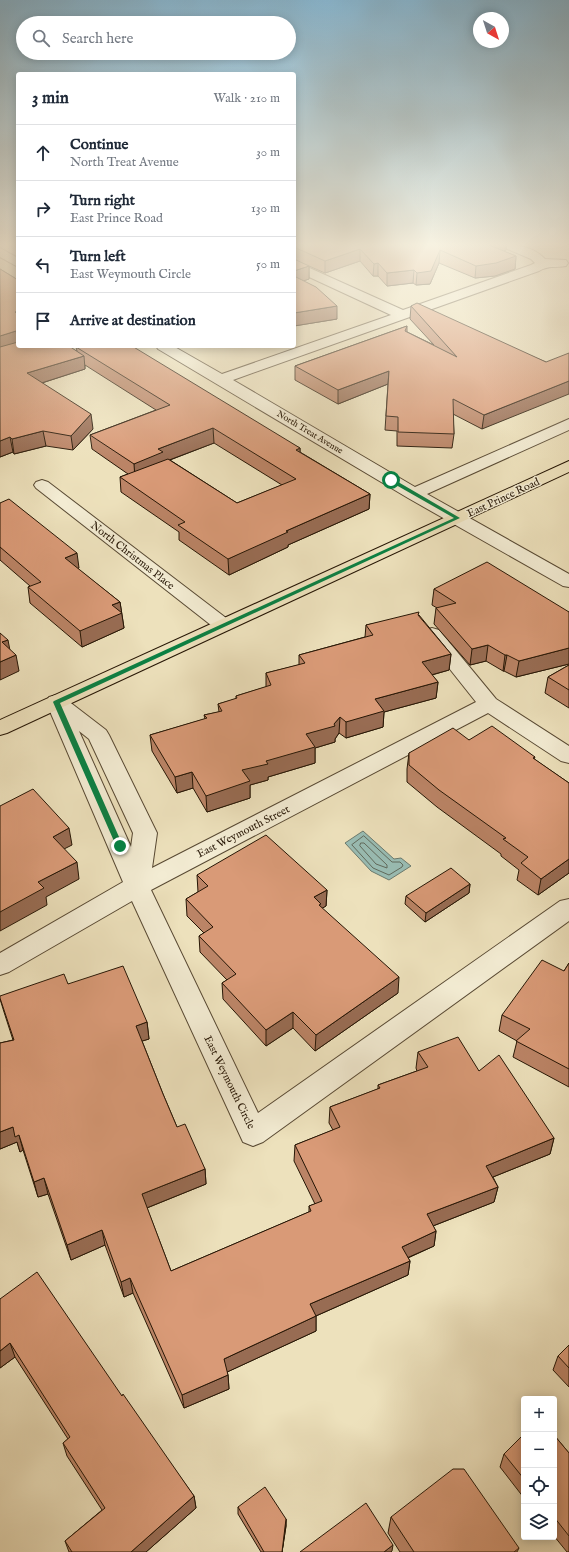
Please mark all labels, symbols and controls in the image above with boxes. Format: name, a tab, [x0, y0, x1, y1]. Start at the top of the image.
north arrow	[473, 12, 509, 48]
search box	[16, 16, 296, 60]
icon: search	[30, 27, 52, 49]
text: Search here	[62, 29, 133, 48]
text: 3 min	[32, 88, 69, 109]
text: Walk · 210 m	[214, 90, 280, 107]
text: Continue	[70, 135, 128, 154]
icon: ahead	[32, 142, 54, 164]
text: 30 m	[256, 144, 280, 161]
text: North Treat Avenue	[70, 154, 179, 171]
text: Turn right	[70, 191, 135, 210]
icon: right	[32, 198, 54, 220]
text: 130 m	[251, 200, 280, 217]
text: East Prince Road	[70, 210, 163, 227]
text: Turn left	[70, 247, 126, 266]
icon: left	[32, 254, 54, 276]
text: 50 m	[256, 256, 280, 273]
text: East Weymouth Circle	[70, 266, 191, 283]
icon: arrive	[32, 310, 54, 332]
text: Arrive at destination	[70, 311, 196, 330]
street label: North Treat Avenue	[275, 408, 345, 457]
route start	[382, 471, 400, 489]
street label: East Prince Road	[465, 475, 542, 521]
street label: North Christmas Place	[88, 519, 177, 593]
street label: East Weymouth Street	[195, 802, 292, 861]
route end	[111, 837, 129, 855]
street label: East Weymouth Circle	[200, 1033, 258, 1132]
map controls	[521, 1396, 557, 1540]
button: +	[521, 1396, 557, 1432]
button: −	[521, 1432, 557, 1468]
button: locate	[521, 1468, 557, 1504]
button: layers	[521, 1504, 557, 1540]

